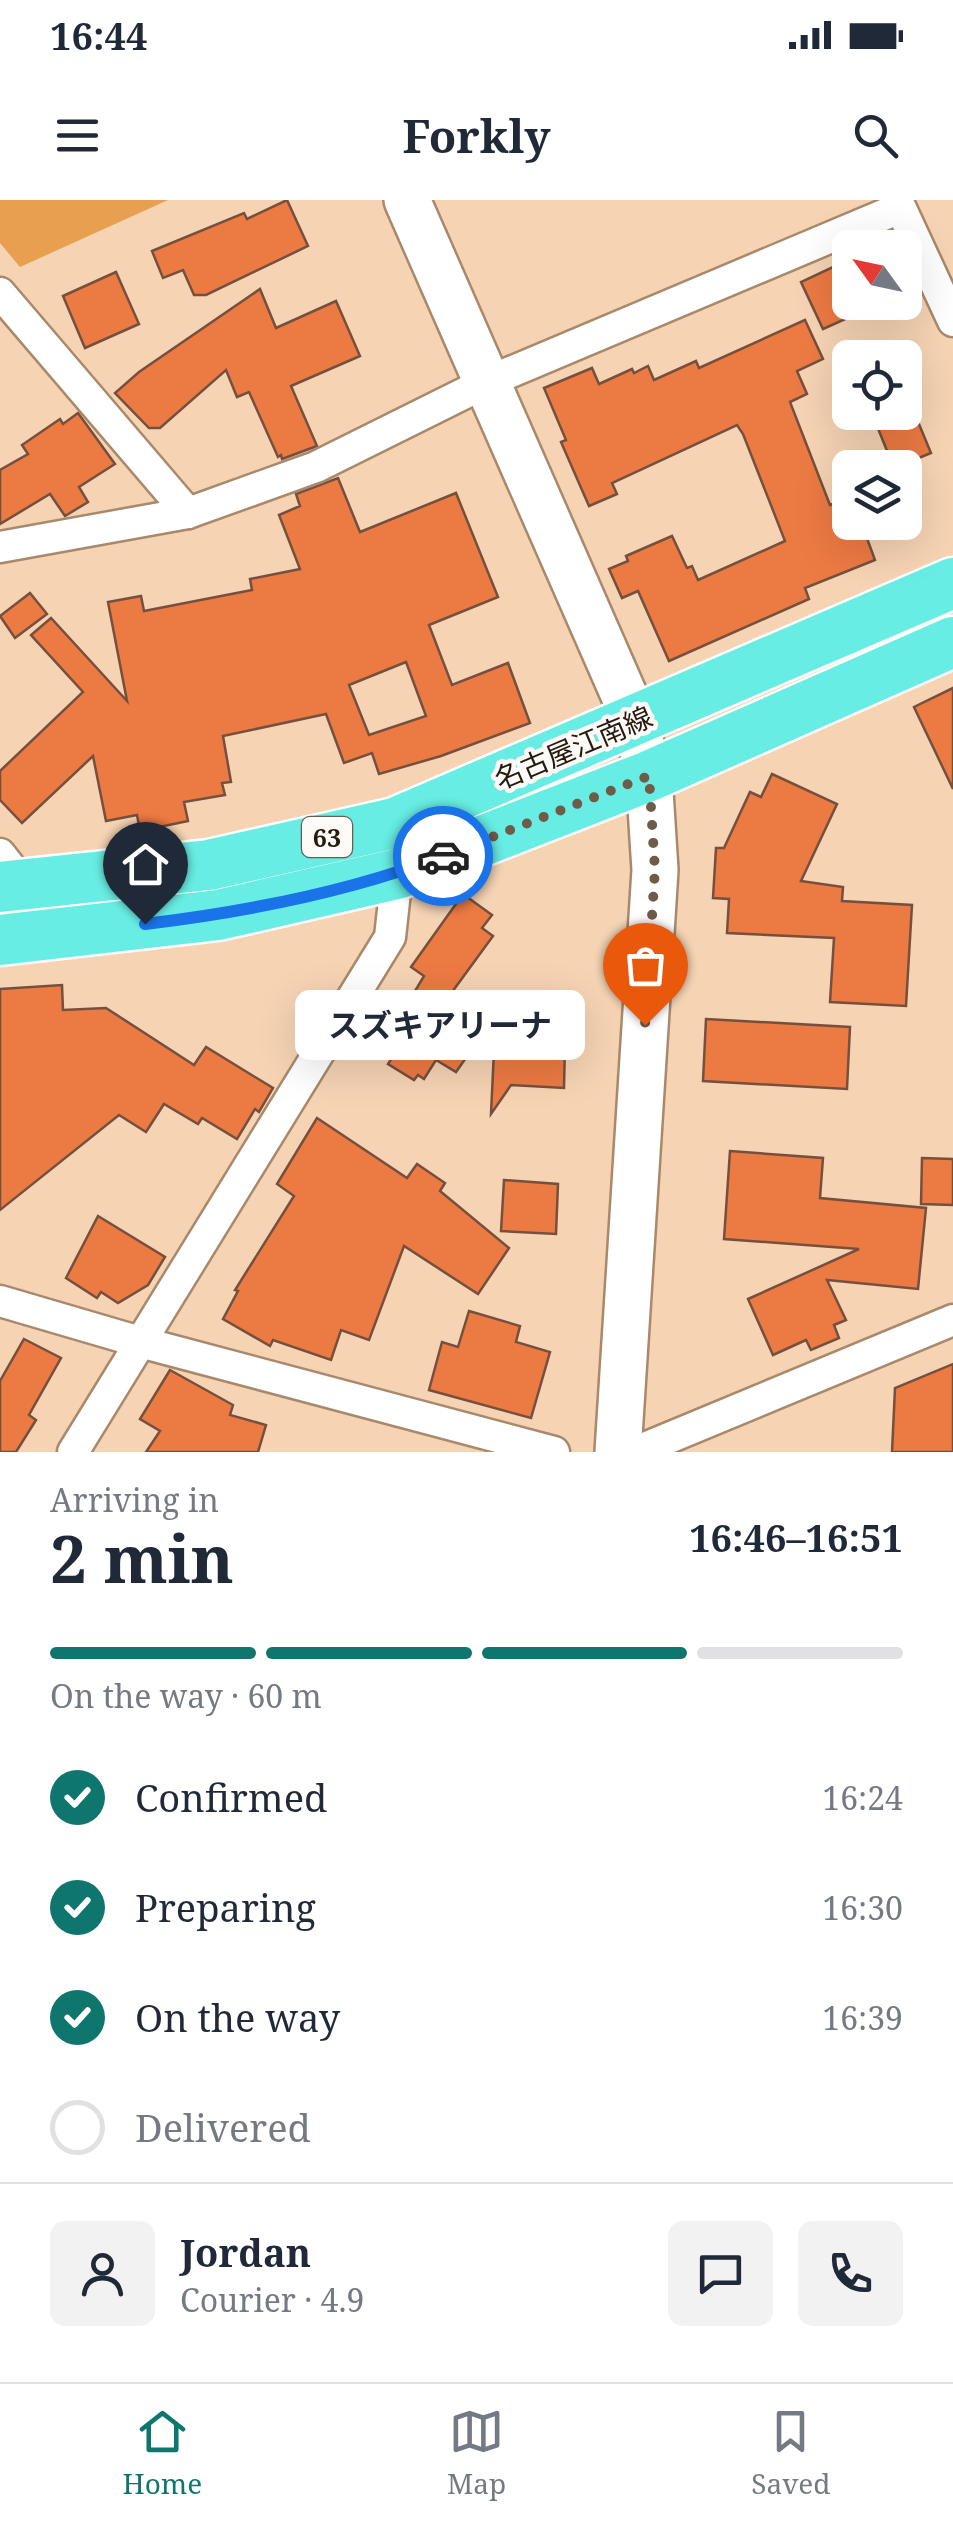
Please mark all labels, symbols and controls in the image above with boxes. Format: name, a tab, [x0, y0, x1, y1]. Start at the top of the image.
text: 16:44	[50, 9, 147, 61]
text: Forkly	[403, 105, 550, 166]
icon: menu	[50, 108, 105, 163]
icon: search	[848, 108, 903, 163]
north arrow	[832, 230, 922, 320]
map controls	[832, 230, 922, 540]
button: locate	[832, 340, 922, 430]
button: layers	[832, 450, 922, 540]
street label: 名古屋江南線	[488, 697, 658, 797]
courier	[393, 806, 493, 906]
road number: 63	[302, 817, 352, 857]
pin	[103, 822, 188, 925]
icon: car	[416, 829, 471, 884]
icon: home	[118, 837, 173, 892]
pin	[603, 923, 688, 1026]
icon: bag	[618, 938, 673, 993]
callout: スズキアリーナ	[295, 990, 585, 1060]
text: スズキアリーナ	[328, 1003, 552, 1046]
text: Arriving in	[50, 1478, 219, 1521]
text: 16:46–16:51	[689, 1511, 903, 1563]
text: 2 min	[50, 1514, 234, 1602]
text: On the way · 60 m	[50, 1674, 322, 1717]
icon: check	[50, 1770, 105, 1825]
text: Confirmed	[135, 1771, 327, 1823]
text: 16:24	[822, 1776, 903, 1819]
icon: check	[50, 1880, 105, 1935]
text: Preparing	[135, 1881, 316, 1933]
text: 16:30	[822, 1886, 903, 1929]
icon: check	[50, 1990, 105, 2045]
text: On the way	[135, 1991, 340, 2043]
text: 16:39	[822, 1996, 903, 2039]
text: Delivered	[135, 2101, 311, 2153]
button: person	[50, 2221, 155, 2326]
button: chat	[668, 2221, 773, 2326]
button: phone	[798, 2221, 903, 2326]
text: Jordan	[180, 2226, 311, 2278]
text: Courier · 4.9	[180, 2278, 364, 2321]
tab: Home	[122, 2404, 202, 2502]
tab: Map	[447, 2404, 506, 2502]
tab: Saved	[751, 2404, 831, 2502]

